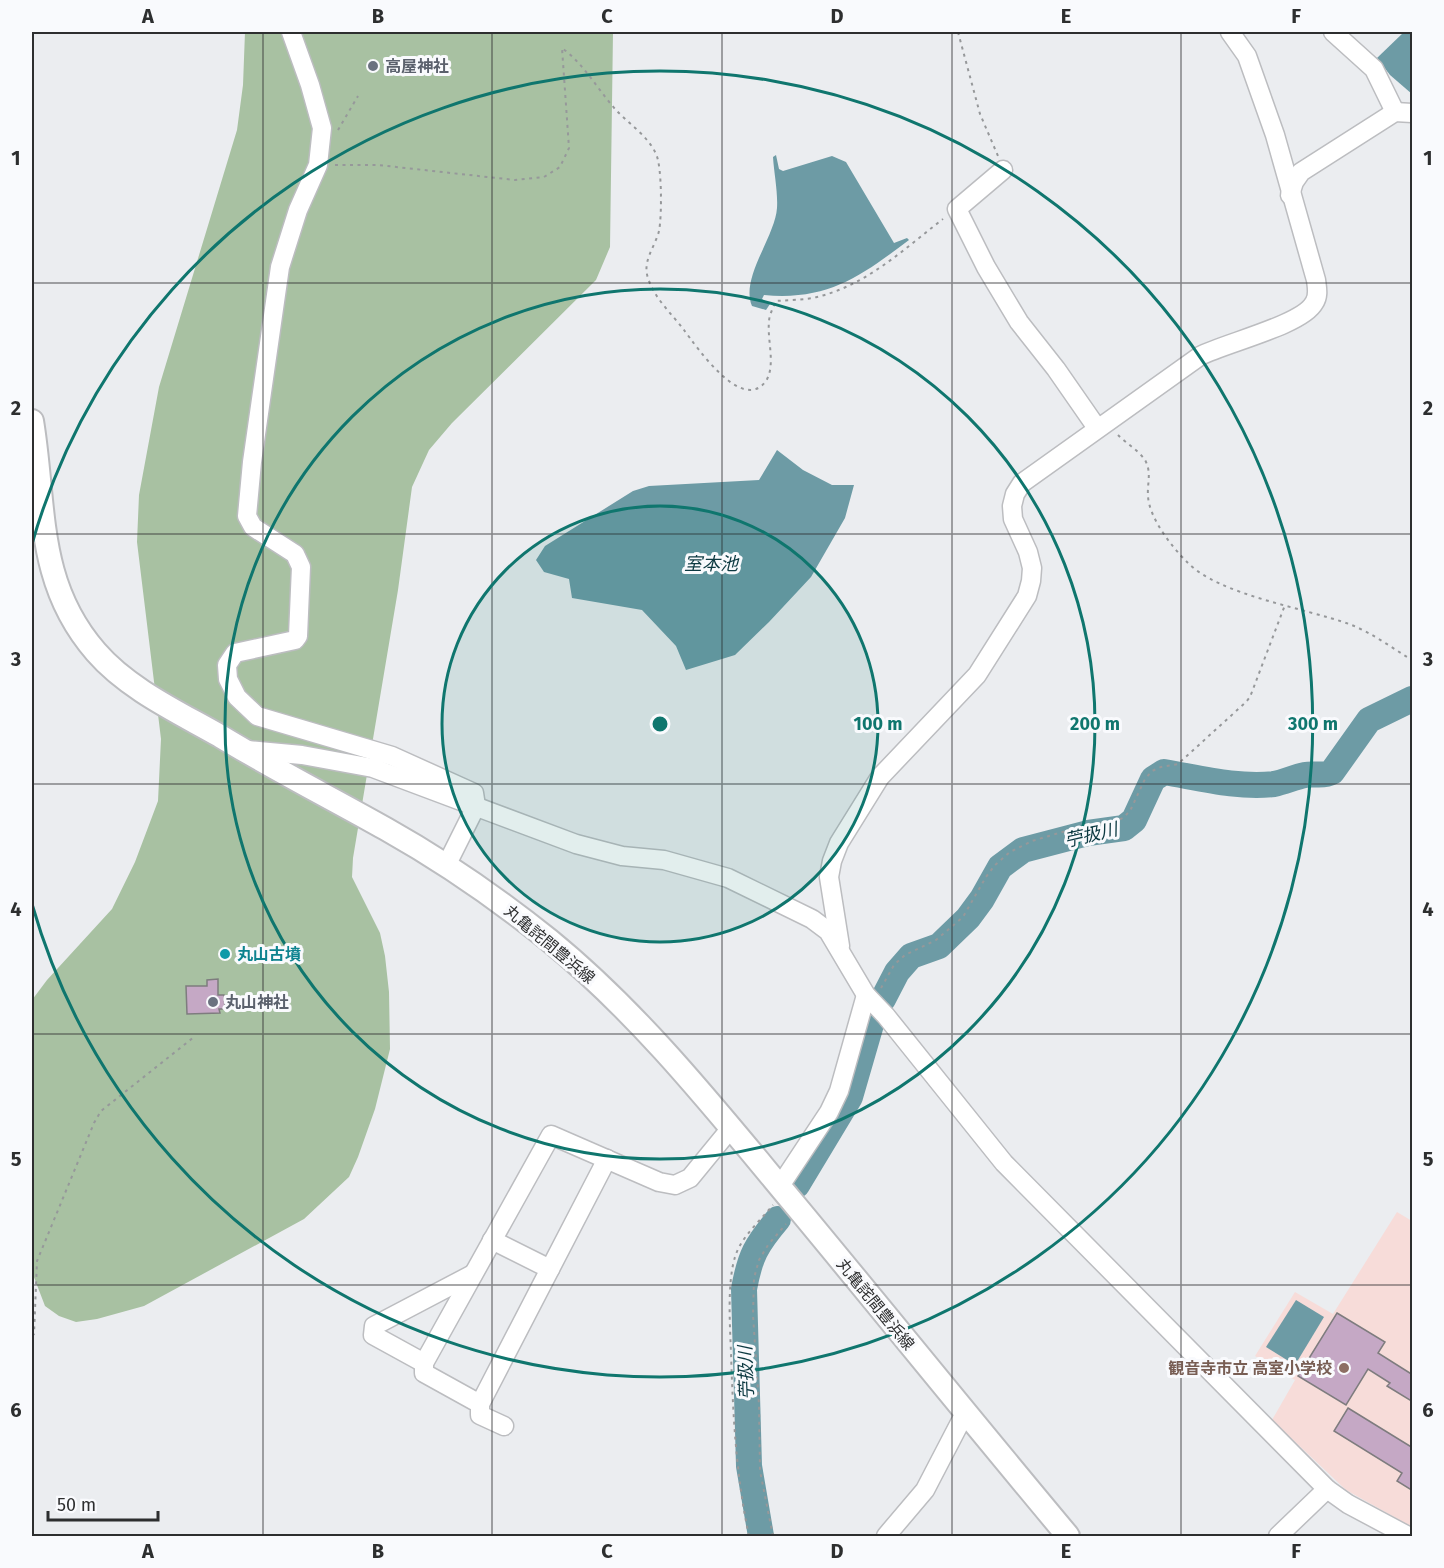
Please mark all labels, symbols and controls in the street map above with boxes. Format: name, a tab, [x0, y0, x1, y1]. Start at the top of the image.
text: A	[141, 4, 155, 28]
text: B	[372, 4, 384, 28]
text: C	[601, 4, 613, 28]
text: D	[830, 4, 844, 28]
text: E	[1061, 4, 1071, 28]
text: F	[1291, 4, 1301, 28]
place label: 高屋神社	[385, 57, 449, 76]
marker: 高屋神社	[366, 59, 380, 73]
text: 1	[11, 146, 21, 170]
text: 1	[1423, 146, 1433, 170]
text: 2	[11, 396, 21, 420]
text: 2	[1423, 396, 1433, 420]
water label: 室本池	[684, 553, 740, 575]
text: 3	[10, 647, 21, 671]
text: 3	[1422, 647, 1433, 671]
text: 100 m	[854, 713, 902, 735]
text: 200 m	[1070, 713, 1120, 735]
text: 300 m	[1287, 713, 1338, 735]
centre of rings	[650, 714, 670, 734]
water label: 苧扱川	[1062, 818, 1122, 852]
text: 4	[10, 897, 22, 921]
text: 4	[1422, 897, 1434, 921]
street label: 丸亀詫間豊浜線	[501, 901, 599, 988]
place label: 丸山古墳	[237, 945, 301, 964]
marker: 丸山古墳	[218, 947, 232, 961]
place label: 丸山神社	[225, 993, 289, 1012]
marker: 丸山神社	[206, 995, 220, 1009]
text: 5	[11, 1147, 22, 1171]
text: 5	[1423, 1147, 1434, 1171]
street label: 丸亀詫間豊浜線	[833, 1255, 918, 1354]
water label: 苧扱川	[734, 1344, 758, 1400]
place label: 観音寺市立 高室小学校	[1168, 1359, 1332, 1378]
marker: 観音寺市立 高室小学校	[1337, 1361, 1351, 1375]
text: 6	[10, 1398, 22, 1422]
text: 6	[1422, 1398, 1434, 1422]
scale bar	[48, 1484, 158, 1522]
text: 50 m	[57, 1494, 96, 1516]
text: A	[141, 1539, 155, 1563]
text: B	[372, 1539, 384, 1563]
text: C	[601, 1539, 613, 1563]
text: D	[830, 1539, 844, 1563]
text: E	[1061, 1539, 1071, 1563]
text: F	[1291, 1539, 1301, 1563]

